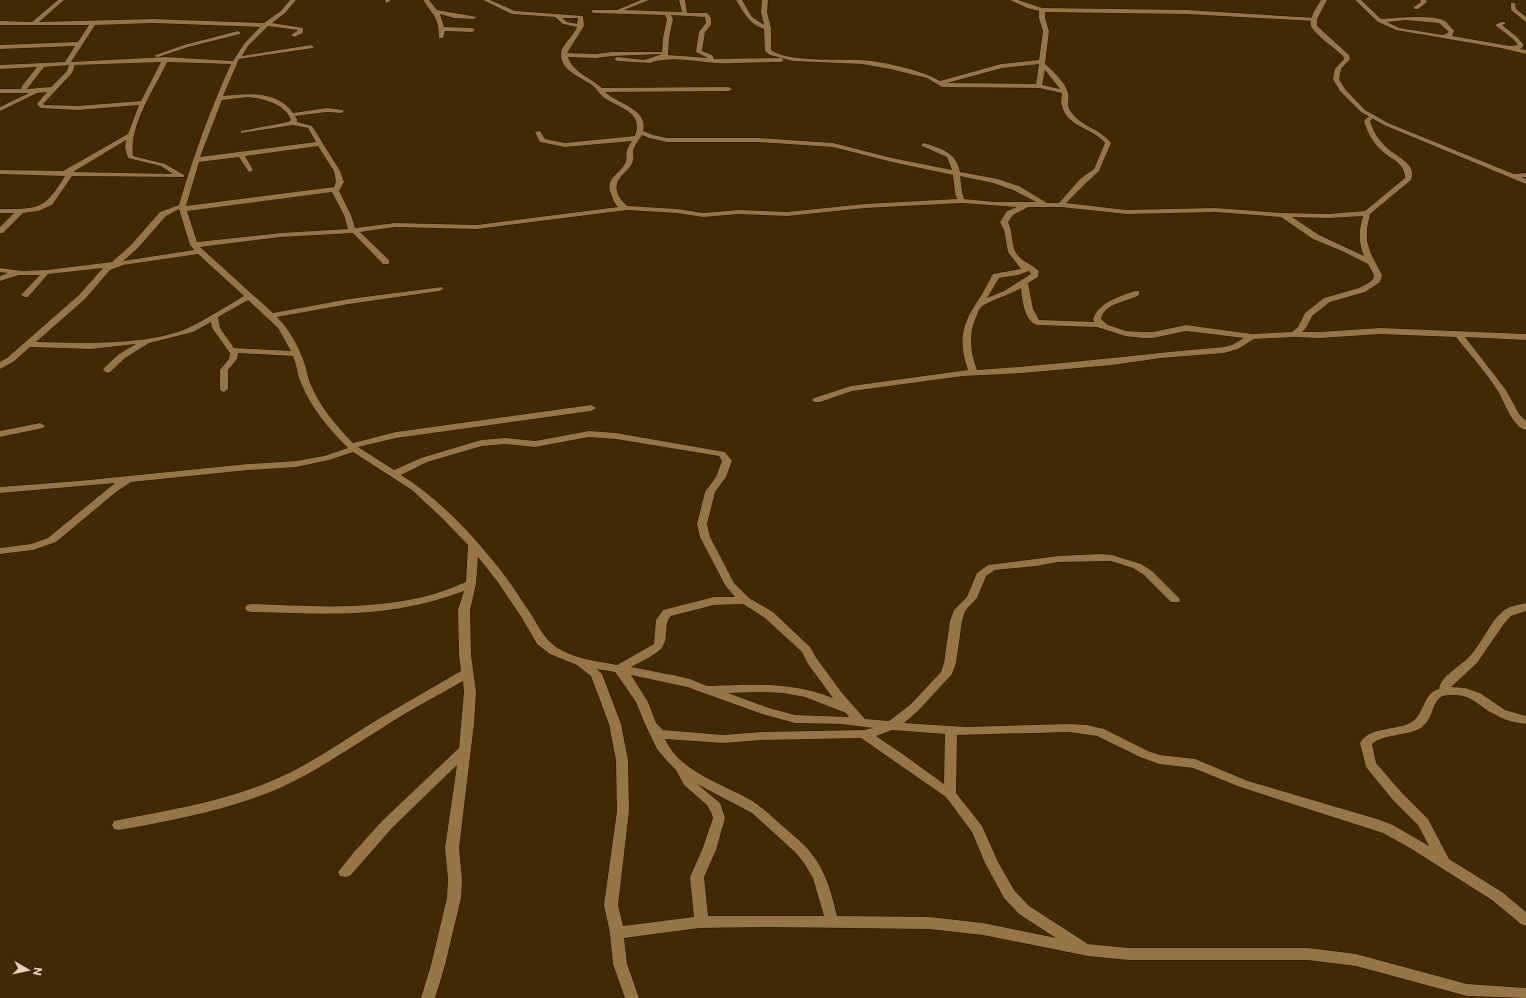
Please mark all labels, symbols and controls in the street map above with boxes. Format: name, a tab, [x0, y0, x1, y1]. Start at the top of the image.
north arrow	[8, 950, 48, 990]
text: N	[31, 967, 45, 977]

